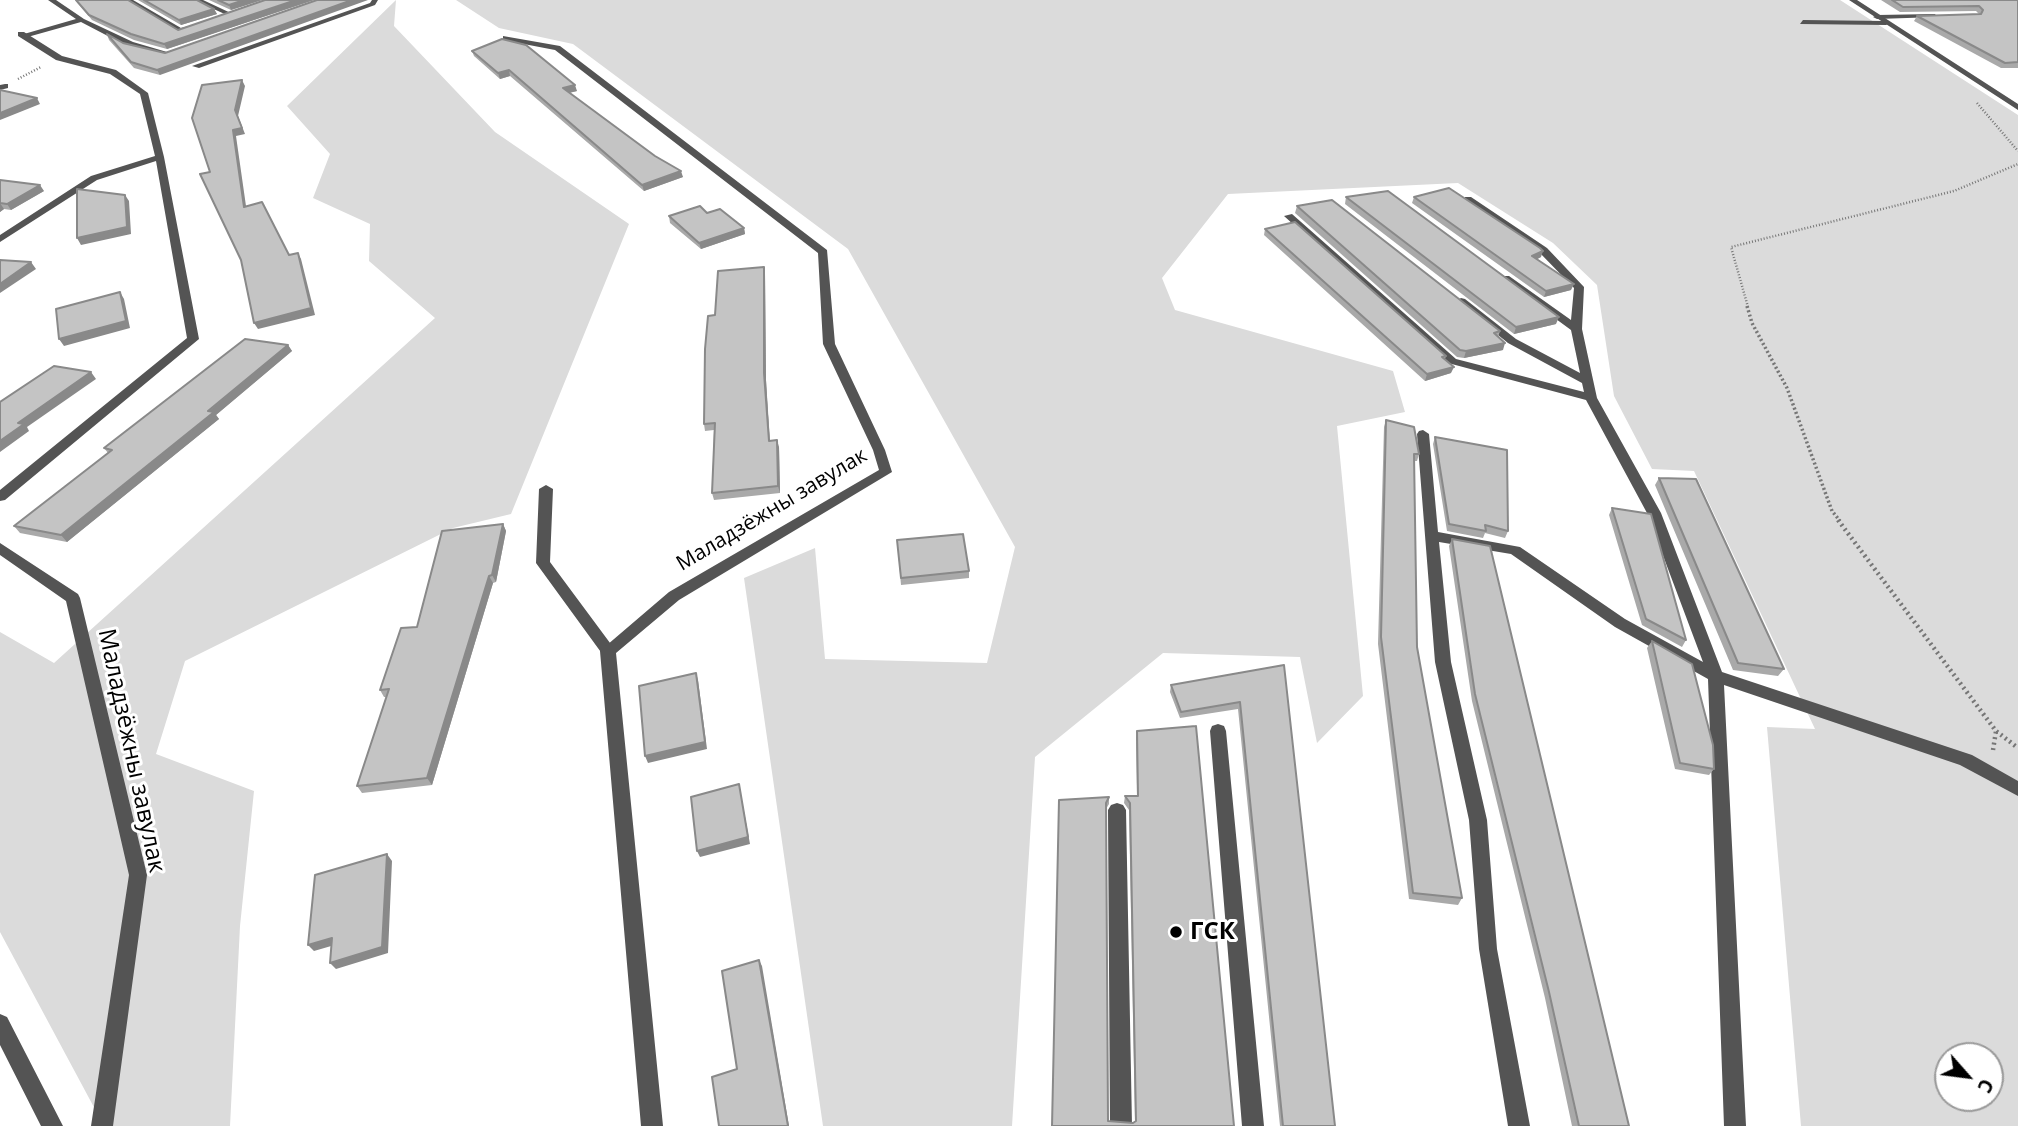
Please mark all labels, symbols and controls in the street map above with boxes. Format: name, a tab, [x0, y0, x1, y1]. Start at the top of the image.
street label: Маладзёжны завулак	[672, 443, 872, 577]
street label: Маладзёжны завулак	[91, 626, 171, 876]
place label: ГСК	[1190, 918, 1235, 946]
marker: ГСК	[1168, 924, 1184, 940]
north arrow	[1934, 1042, 2004, 1112]
text: С	[1971, 1074, 2000, 1097]

